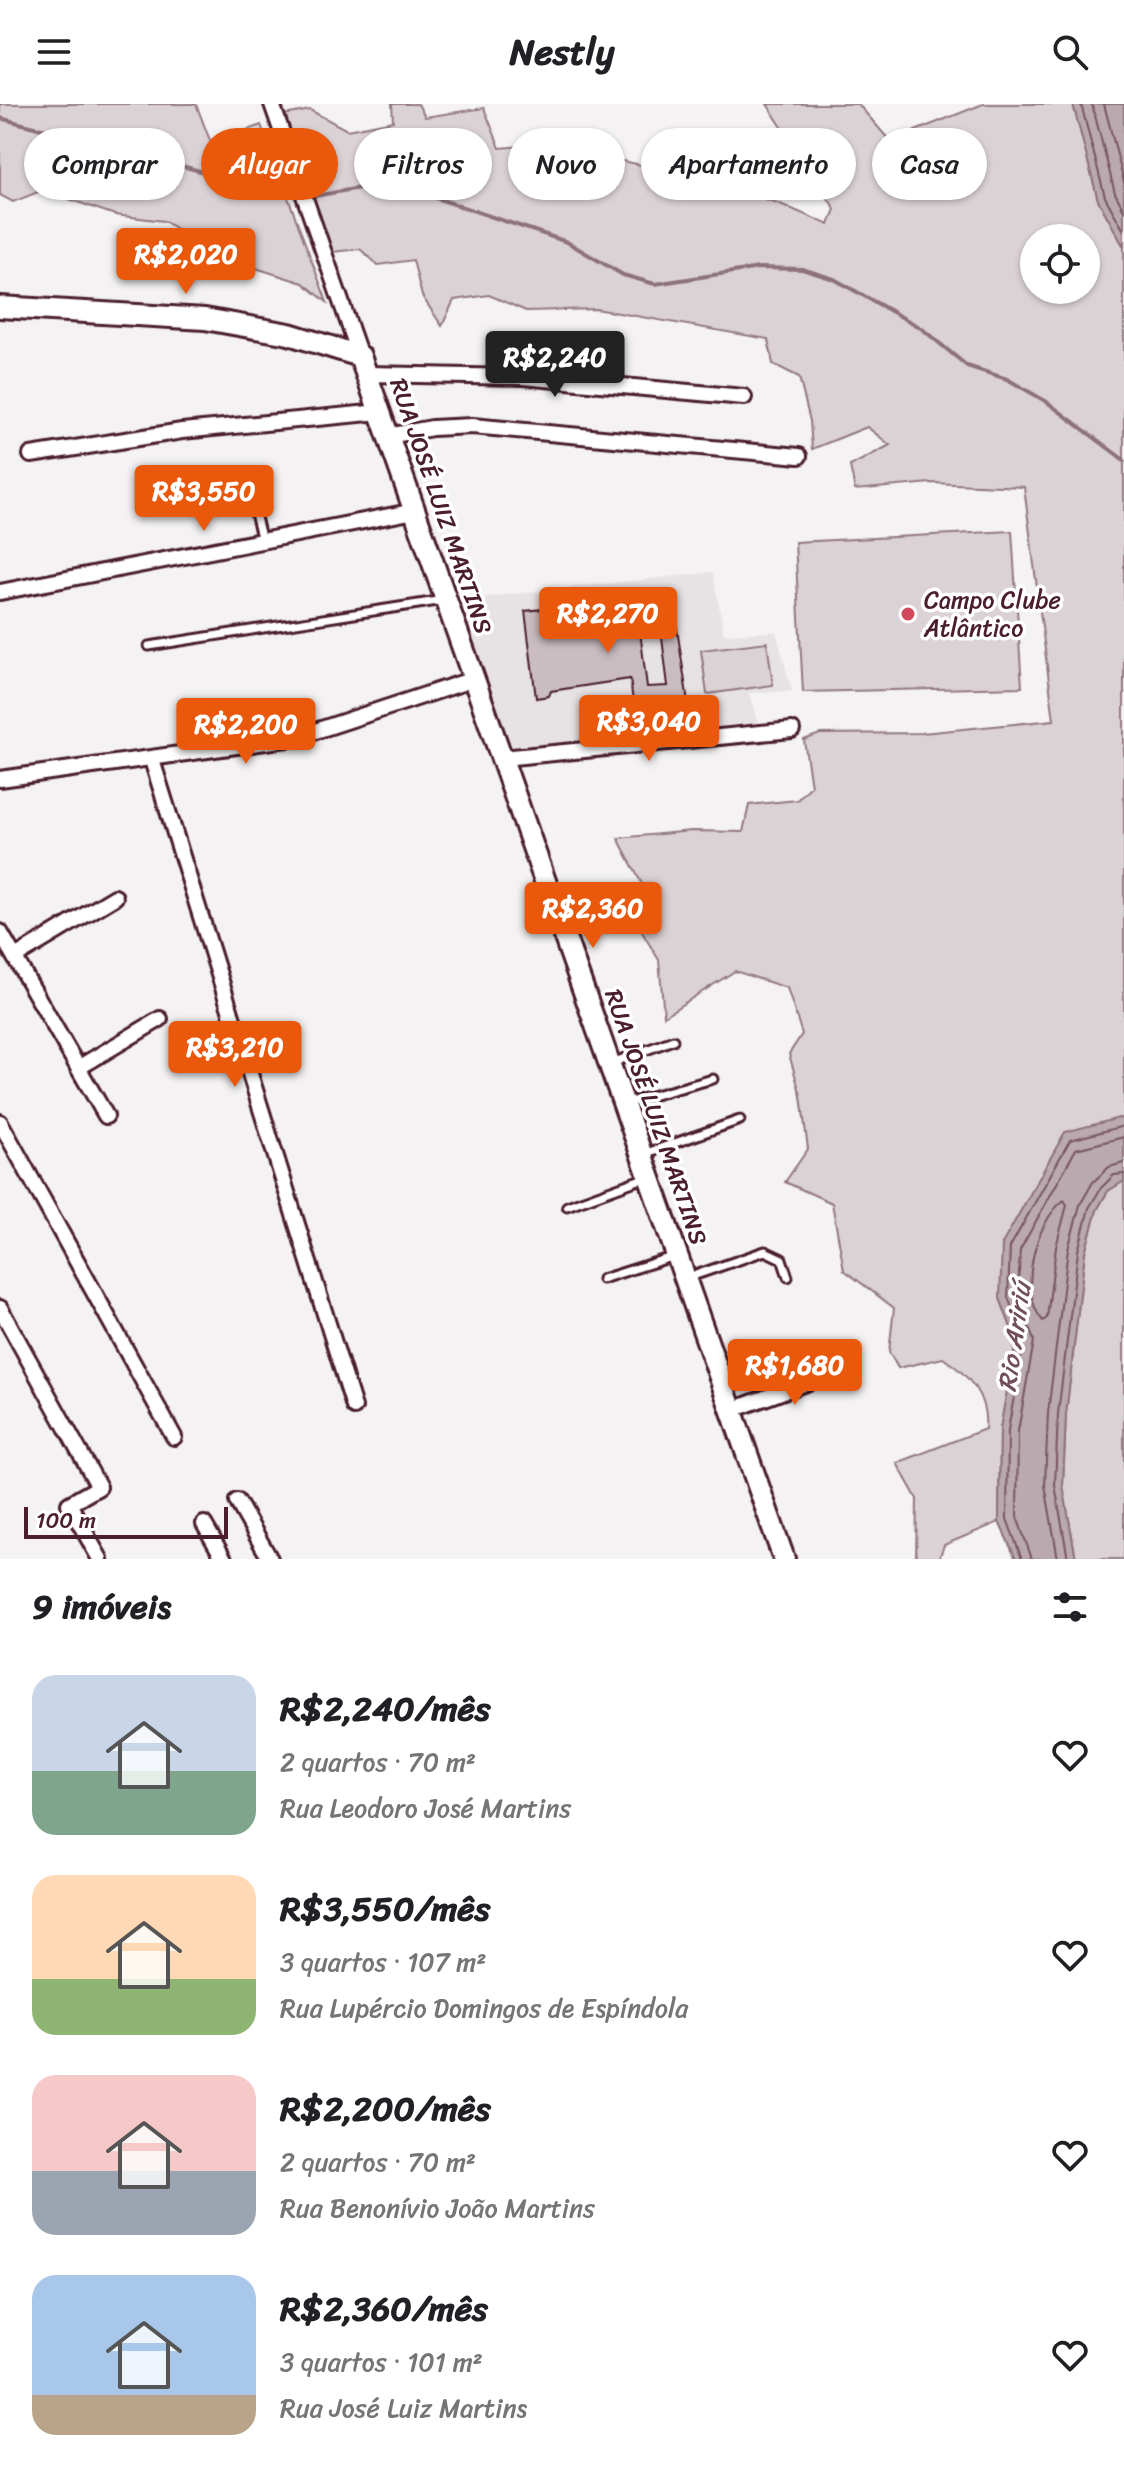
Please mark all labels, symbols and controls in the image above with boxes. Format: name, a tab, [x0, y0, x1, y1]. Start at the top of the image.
text: Nestly	[510, 20, 614, 84]
icon: menu	[32, 30, 76, 74]
icon: search	[1048, 30, 1092, 74]
chip: Comprar	[24, 128, 185, 200]
chip: Alugar	[201, 128, 338, 200]
chip: Filtros	[354, 128, 492, 200]
chip: Novo	[508, 128, 625, 200]
chip: Apartamento	[641, 128, 856, 200]
chip: Casa	[872, 128, 987, 200]
map controls	[1020, 224, 1100, 304]
button: locate	[1020, 224, 1100, 304]
pin: R$2,020	[112, 228, 260, 296]
text: R$2,020	[134, 231, 238, 277]
pin: R$2,240	[481, 331, 629, 399]
text: R$2,240	[504, 334, 606, 380]
street label: RUA JOSÉ LUIZ MARTINS	[377, 372, 505, 640]
pin: R$3,550	[130, 465, 278, 533]
text: R$3,550	[153, 468, 255, 514]
place label: Campo Clube Atlântico	[923, 579, 1061, 649]
pin: R$2,270	[534, 587, 682, 655]
text: R$2,270	[557, 590, 659, 636]
marker: Campo Clube Atlântico	[899, 605, 917, 623]
pin: R$3,040	[575, 695, 723, 763]
pin: R$2,200	[172, 698, 320, 766]
text: R$3,040	[597, 698, 701, 744]
text: R$2,200	[194, 701, 298, 747]
pin: R$2,360	[519, 882, 667, 950]
text: R$2,360	[543, 885, 643, 931]
street label: RUA JOSÉ LUIZ MARTINS	[592, 983, 720, 1251]
pin: R$3,210	[161, 1021, 309, 1089]
text: R$3,210	[186, 1024, 284, 1070]
water label: Rio Aririú	[984, 1275, 1045, 1394]
pin: R$1,680	[721, 1339, 869, 1407]
text: R$1,680	[746, 1342, 844, 1388]
text: 100 m	[36, 1501, 96, 1540]
scale bar	[24, 1503, 228, 1539]
text: 9 imóveis	[32, 1577, 171, 1637]
icon: filters	[1048, 1585, 1092, 1629]
text: R$2,240/mês	[280, 1679, 491, 1739]
icon: home	[96, 1707, 192, 1803]
icon: heart	[1048, 1733, 1092, 1777]
text: 2 quartos · 70 m²	[280, 1739, 476, 1785]
text: Rua Leodoro José Martins	[280, 1785, 571, 1831]
text: R$3,550/mês	[280, 1879, 490, 1939]
icon: home	[96, 1907, 192, 2003]
icon: heart	[1048, 1933, 1092, 1977]
text: 3 quartos · 107 m²	[280, 1939, 487, 1985]
text: Rua Lupércio Domingos de Espíndola	[280, 1985, 688, 2031]
text: R$2,200/mês	[280, 2079, 491, 2139]
icon: home	[96, 2107, 192, 2203]
icon: heart	[1048, 2133, 1092, 2177]
text: 2 quartos · 70 m²	[280, 2139, 476, 2185]
text: Rua Benonívio João Martins	[280, 2185, 595, 2231]
text: R$2,360/mês	[280, 2279, 488, 2339]
icon: home	[96, 2307, 192, 2403]
icon: heart	[1048, 2333, 1092, 2377]
text: 3 quartos · 101 m²	[280, 2339, 483, 2385]
text: Rua José Luiz Martins	[280, 2385, 527, 2431]

